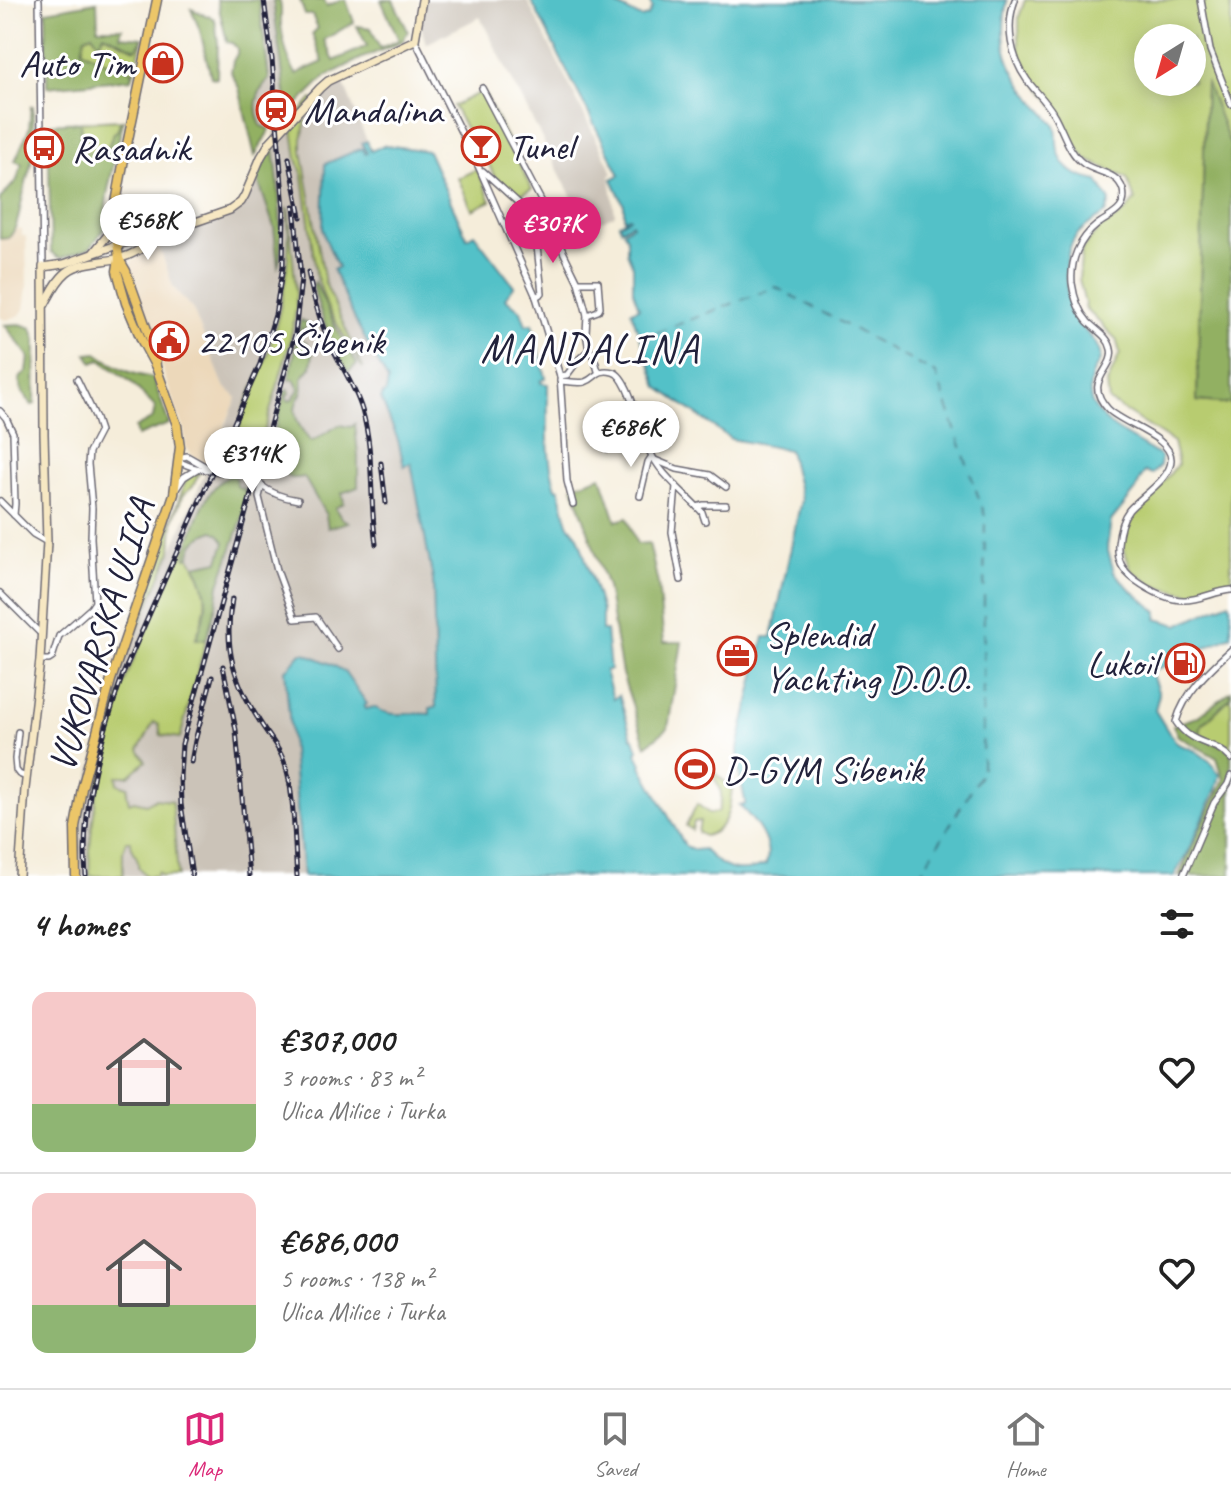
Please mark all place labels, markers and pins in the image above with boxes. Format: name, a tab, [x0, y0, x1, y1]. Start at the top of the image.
place label: Auto Tim	[19, 40, 138, 87]
shop icon: Auto Tim	[142, 42, 184, 84]
place label: Mandalina	[304, 87, 445, 134]
station icon: Mandalina	[255, 89, 297, 131]
place label: Tunel	[509, 123, 579, 170]
place label: Rasadnik	[72, 125, 193, 172]
bar icon: Tunel	[460, 125, 502, 167]
bus stop icon: Rasadnik	[23, 127, 65, 169]
pin: €568K	[92, 194, 204, 262]
pin: €307K	[497, 197, 609, 265]
place label: 22105 Šibenik	[197, 318, 387, 365]
public building icon: 22105 Šibenik	[148, 320, 190, 362]
pin: €686K	[575, 401, 687, 469]
pin: €314K	[196, 427, 308, 495]
place label: Splendid Yachting D.O.O.	[765, 611, 971, 702]
office icon: Splendid Yachting D.O.O.	[716, 635, 758, 677]
place label: Lukoil	[1087, 640, 1164, 687]
fuel station icon: Lukoil	[1164, 642, 1206, 684]
place label: D-GYM Sibenik	[723, 746, 926, 793]
sports icon: D-GYM Sibenik	[674, 748, 716, 790]

